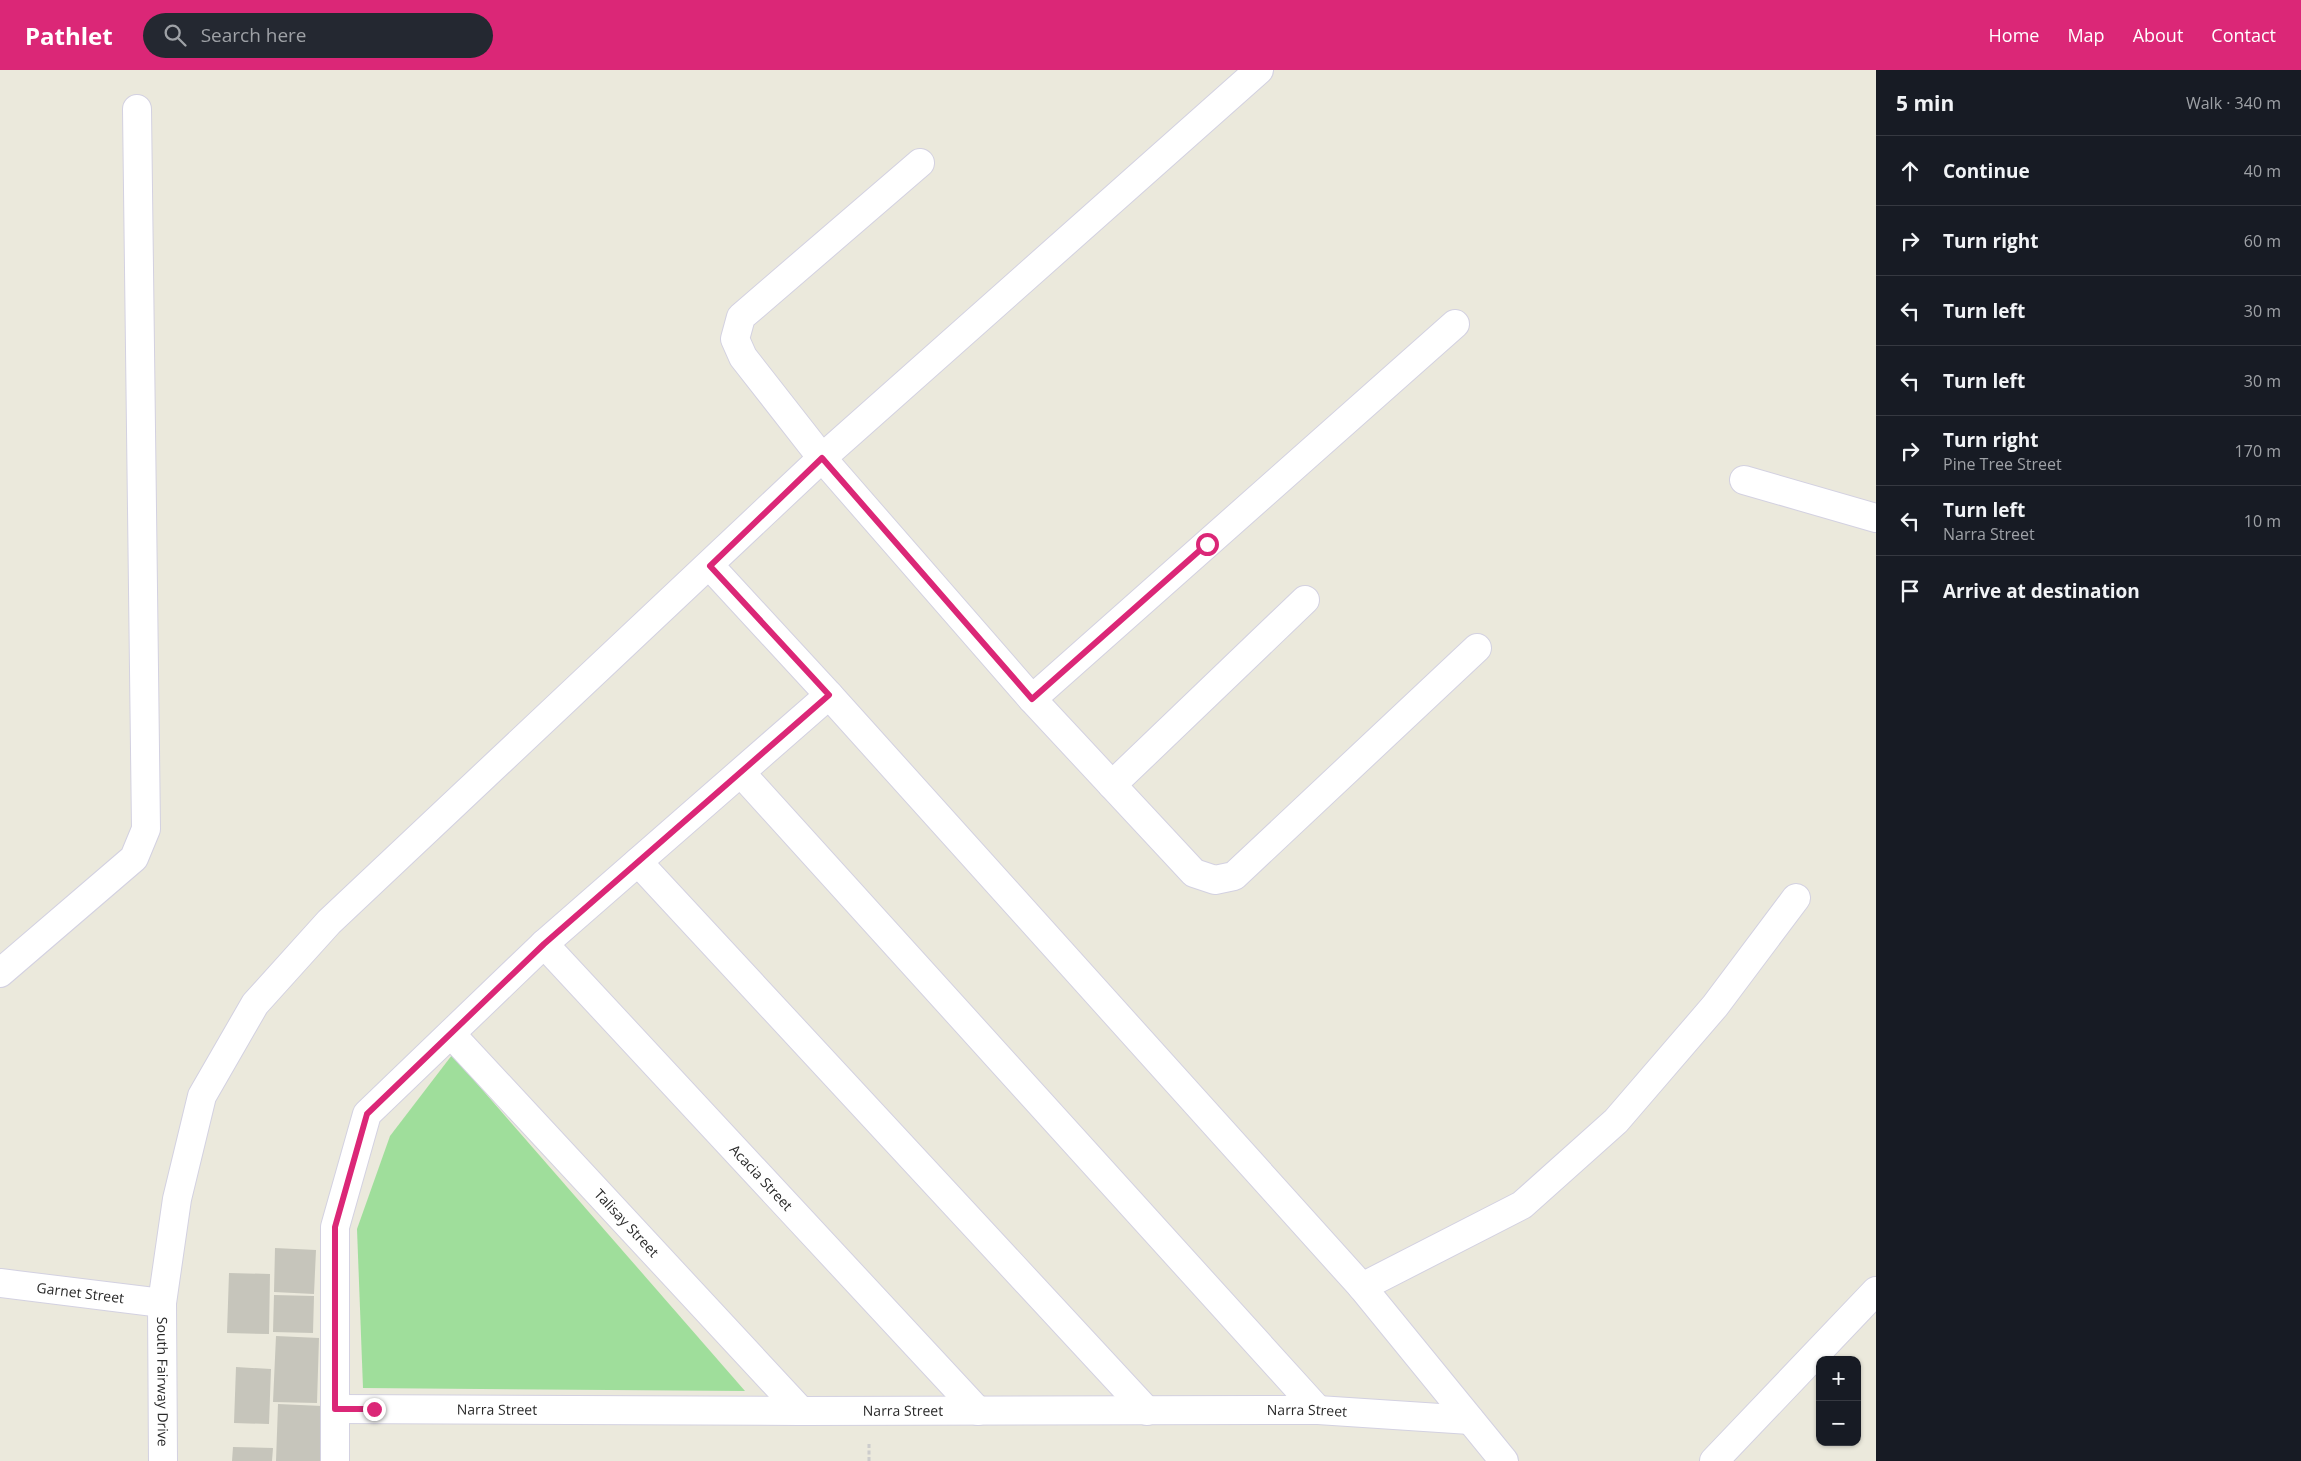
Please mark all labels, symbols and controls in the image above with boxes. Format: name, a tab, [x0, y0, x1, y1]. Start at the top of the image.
search box	[143, 13, 493, 58]
text: Pathlet	[25, 19, 113, 52]
icon: search	[161, 21, 189, 49]
text: Search here	[201, 22, 307, 48]
text: Home	[1989, 23, 2039, 47]
text: Map	[2067, 23, 2105, 47]
text: About	[2133, 23, 2183, 47]
text: Contact	[2211, 23, 2276, 47]
text: 5 min	[1896, 89, 1954, 117]
text: Walk · 340 m	[2186, 92, 2281, 114]
icon: ahead	[1896, 157, 1924, 185]
text: Continue	[1943, 158, 2030, 184]
text: 40 m	[2244, 160, 2281, 182]
icon: right	[1896, 227, 1924, 255]
text: Turn right	[1943, 228, 2038, 254]
text: 60 m	[2244, 230, 2281, 252]
icon: left	[1896, 297, 1924, 325]
text: Turn left	[1943, 298, 2025, 324]
text: 30 m	[2244, 300, 2281, 322]
icon: left	[1896, 367, 1924, 395]
text: Turn left	[1943, 368, 2025, 394]
text: 30 m	[2244, 370, 2281, 392]
text: Turn right	[1943, 427, 2038, 453]
icon: right	[1896, 437, 1924, 465]
text: 170 m	[2235, 440, 2281, 462]
text: Pine Tree Street	[1943, 453, 2062, 475]
text: Turn left	[1943, 497, 2025, 523]
icon: left	[1896, 507, 1924, 535]
text: 10 m	[2244, 510, 2281, 532]
text: Narra Street	[1943, 523, 2035, 545]
route start	[1196, 533, 1219, 556]
icon: arrive	[1896, 577, 1924, 605]
text: Arrive at destination	[1943, 578, 2140, 604]
street label: Acacia Street	[726, 1140, 797, 1215]
street label: Talisay Street	[590, 1184, 663, 1261]
street label: Garnet Street	[36, 1278, 125, 1307]
street label: South Fairway Drive	[153, 1317, 173, 1447]
map controls	[1816, 1356, 1861, 1446]
button: +	[1816, 1356, 1861, 1401]
route end	[363, 1398, 386, 1421]
street label: Narra Street	[457, 1400, 537, 1419]
street label: Narra Street	[1267, 1400, 1348, 1421]
street label: Narra Street	[863, 1401, 943, 1420]
button: −	[1816, 1401, 1861, 1446]

